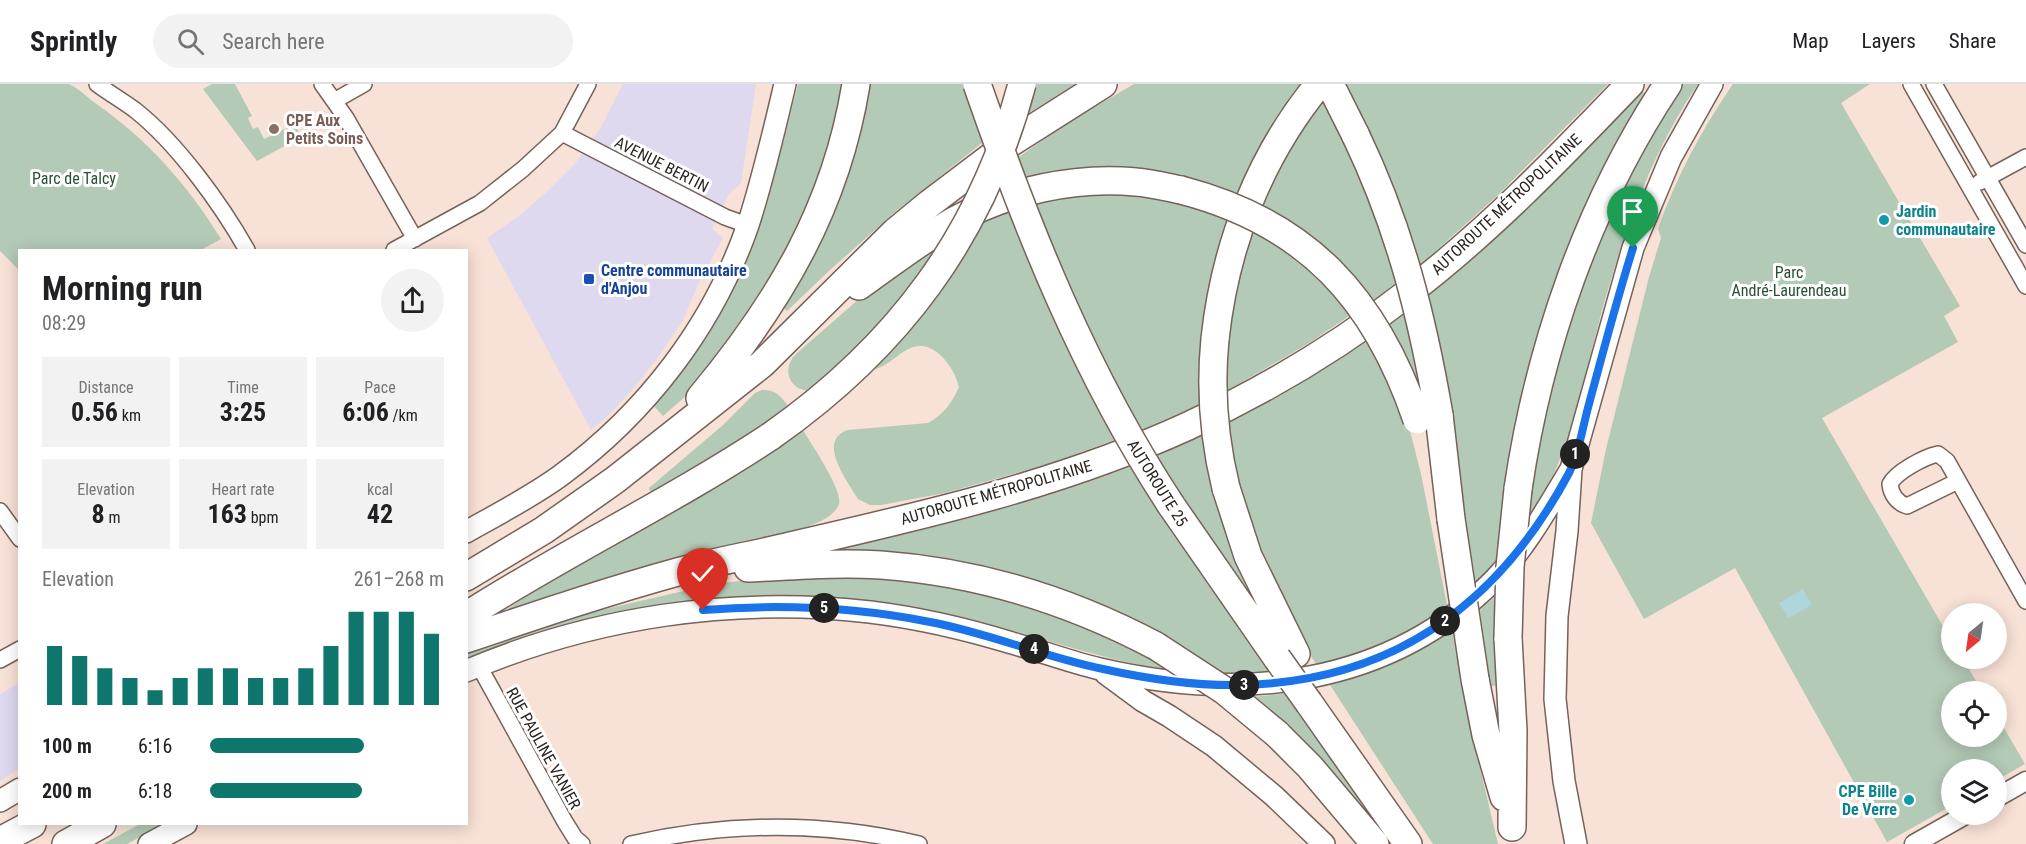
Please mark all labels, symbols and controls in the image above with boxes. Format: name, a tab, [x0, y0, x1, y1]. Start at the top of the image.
search box	[153, 14, 573, 68]
text: Sprintly	[30, 25, 117, 58]
icon: search	[174, 25, 207, 58]
text: Search here	[222, 29, 325, 54]
text: Map	[1792, 29, 1829, 53]
text: Layers	[1862, 29, 1916, 53]
text: Share	[1949, 29, 1996, 53]
place label: CPE Aux Petits Soins	[286, 111, 363, 148]
marker: CPE Aux Petits Soins	[267, 122, 281, 136]
street label: AUTOROUTE MÉTROPOLITAINE	[1427, 130, 1585, 279]
street label: AVENUE BERTIN	[612, 133, 712, 196]
park label: Parc de Talcy	[32, 169, 116, 188]
pin	[1607, 186, 1658, 248]
icon: arrive	[1616, 195, 1649, 228]
place label: Jardin communautaire	[1896, 202, 1996, 239]
marker: Jardin communautaire	[1877, 213, 1891, 227]
place label: Centre communautaire d'Anjou	[601, 261, 747, 298]
park label: Parc André-Laurendeau	[1732, 263, 1846, 300]
text: Morning run	[42, 269, 203, 308]
button: share	[381, 269, 444, 332]
marker: Centre communautaire d'Anjou	[582, 272, 596, 286]
text: 08:29	[42, 311, 86, 335]
text: Distance	[78, 378, 134, 397]
text: Time	[227, 378, 259, 397]
text: Pace	[364, 378, 396, 397]
text: 0.56	[71, 397, 118, 427]
text: 3:25	[220, 397, 266, 427]
text: 6:06	[342, 397, 389, 427]
text: km	[118, 406, 141, 425]
text: /km	[389, 406, 418, 425]
street label: AUTOROUTE 25	[1123, 436, 1192, 530]
pin: 1	[1560, 439, 1590, 469]
text: 1	[1571, 444, 1579, 463]
street label: AUTOROUTE MÉTROPOLITAINE	[898, 456, 1094, 529]
text: Elevation	[77, 480, 135, 499]
text: Heart rate	[211, 480, 275, 499]
text: kcal	[367, 480, 393, 499]
text: 8	[92, 499, 105, 529]
text: 163	[208, 499, 247, 529]
text: 42	[367, 499, 393, 529]
text: m	[105, 508, 120, 527]
text: bpm	[247, 508, 278, 527]
pin	[677, 548, 728, 610]
icon: check	[686, 557, 719, 590]
text: Elevation	[42, 567, 114, 591]
text: 261–268 m	[354, 567, 444, 591]
pin: 5	[809, 593, 839, 623]
text: 5	[820, 598, 828, 617]
north arrow	[1941, 603, 2007, 669]
map controls	[1941, 603, 2007, 825]
pin: 2	[1430, 606, 1460, 636]
text: 2	[1441, 611, 1449, 630]
pin: 4	[1019, 634, 1049, 664]
text: 4	[1030, 639, 1038, 658]
pin: 3	[1229, 670, 1259, 700]
text: 3	[1240, 675, 1248, 694]
button: locate	[1941, 681, 2007, 747]
street label: RUE PAULINE VANIER	[502, 684, 585, 813]
text: 100 m	[42, 734, 92, 758]
text: 6:16	[138, 734, 172, 758]
button: layers	[1941, 759, 2007, 825]
text: 200 m	[42, 779, 92, 803]
text: 6:18	[138, 779, 172, 803]
place label: CPE Bille De Verre	[1839, 782, 1897, 819]
marker: CPE Bille De Verre	[1902, 793, 1916, 807]

